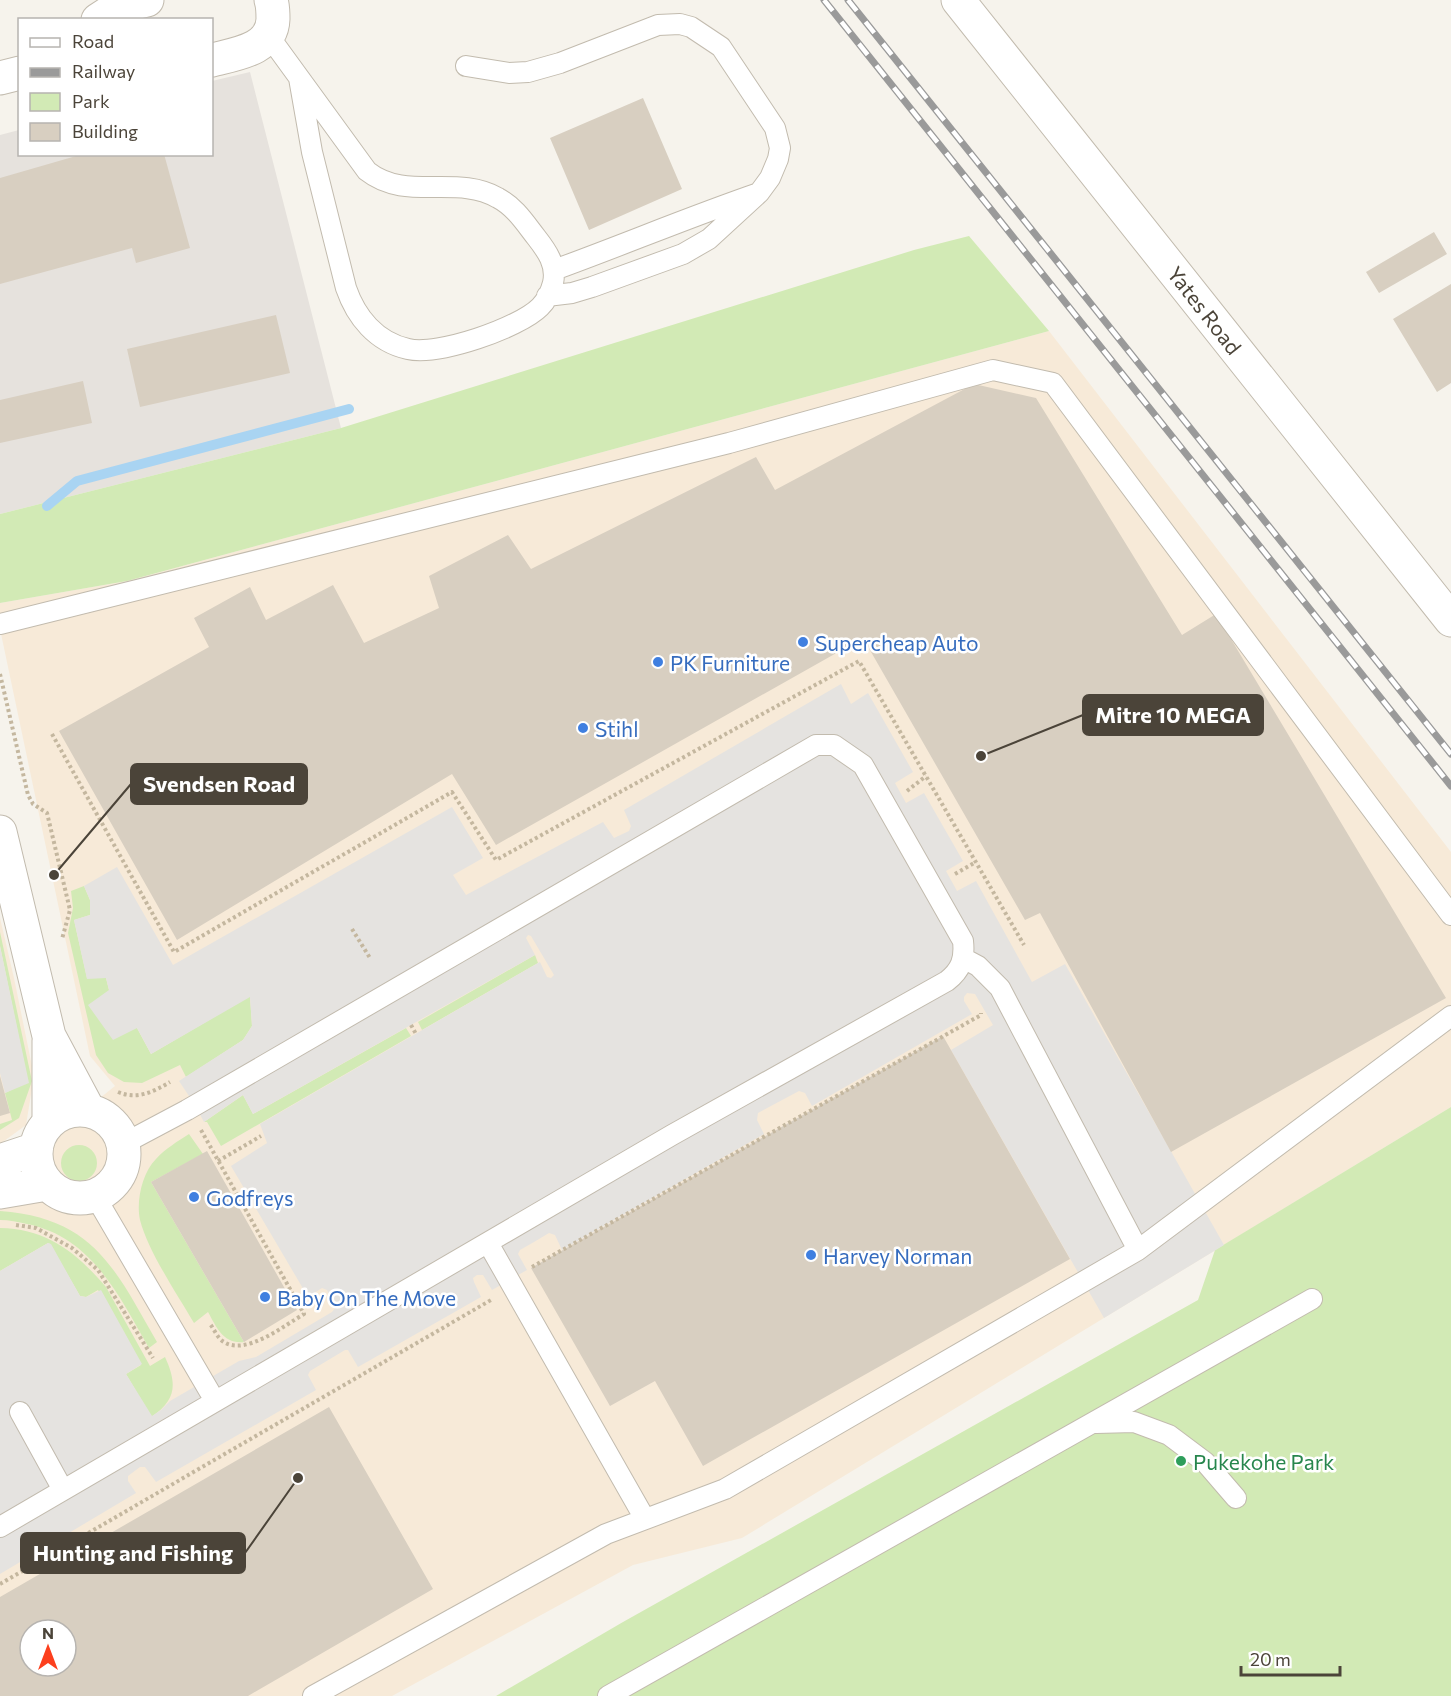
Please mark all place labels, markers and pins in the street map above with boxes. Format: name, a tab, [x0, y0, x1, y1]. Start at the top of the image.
place label: Supercheap Auto	[815, 630, 979, 655]
marker: Supercheap Auto	[796, 635, 810, 649]
place label: PK Furniture	[670, 650, 790, 675]
marker: PK Furniture	[651, 655, 665, 669]
callout: Mitre 10 MEGA	[1083, 695, 1263, 735]
place label: Stihl	[595, 716, 638, 741]
marker: Stihl	[576, 721, 590, 735]
callout: Svendsen Road	[131, 764, 307, 804]
place label: Godfreys	[206, 1185, 294, 1210]
marker: Godfreys	[187, 1190, 201, 1204]
place label: Harvey Norman	[823, 1243, 972, 1268]
marker: Harvey Norman	[804, 1248, 818, 1262]
place label: Baby On The Move	[277, 1285, 456, 1310]
marker: Baby On The Move	[258, 1290, 272, 1304]
place label: Pukekohe Park	[1193, 1449, 1334, 1474]
marker: Pukekohe Park	[1174, 1454, 1188, 1468]
callout: Hunting and Fishing	[21, 1533, 245, 1573]

